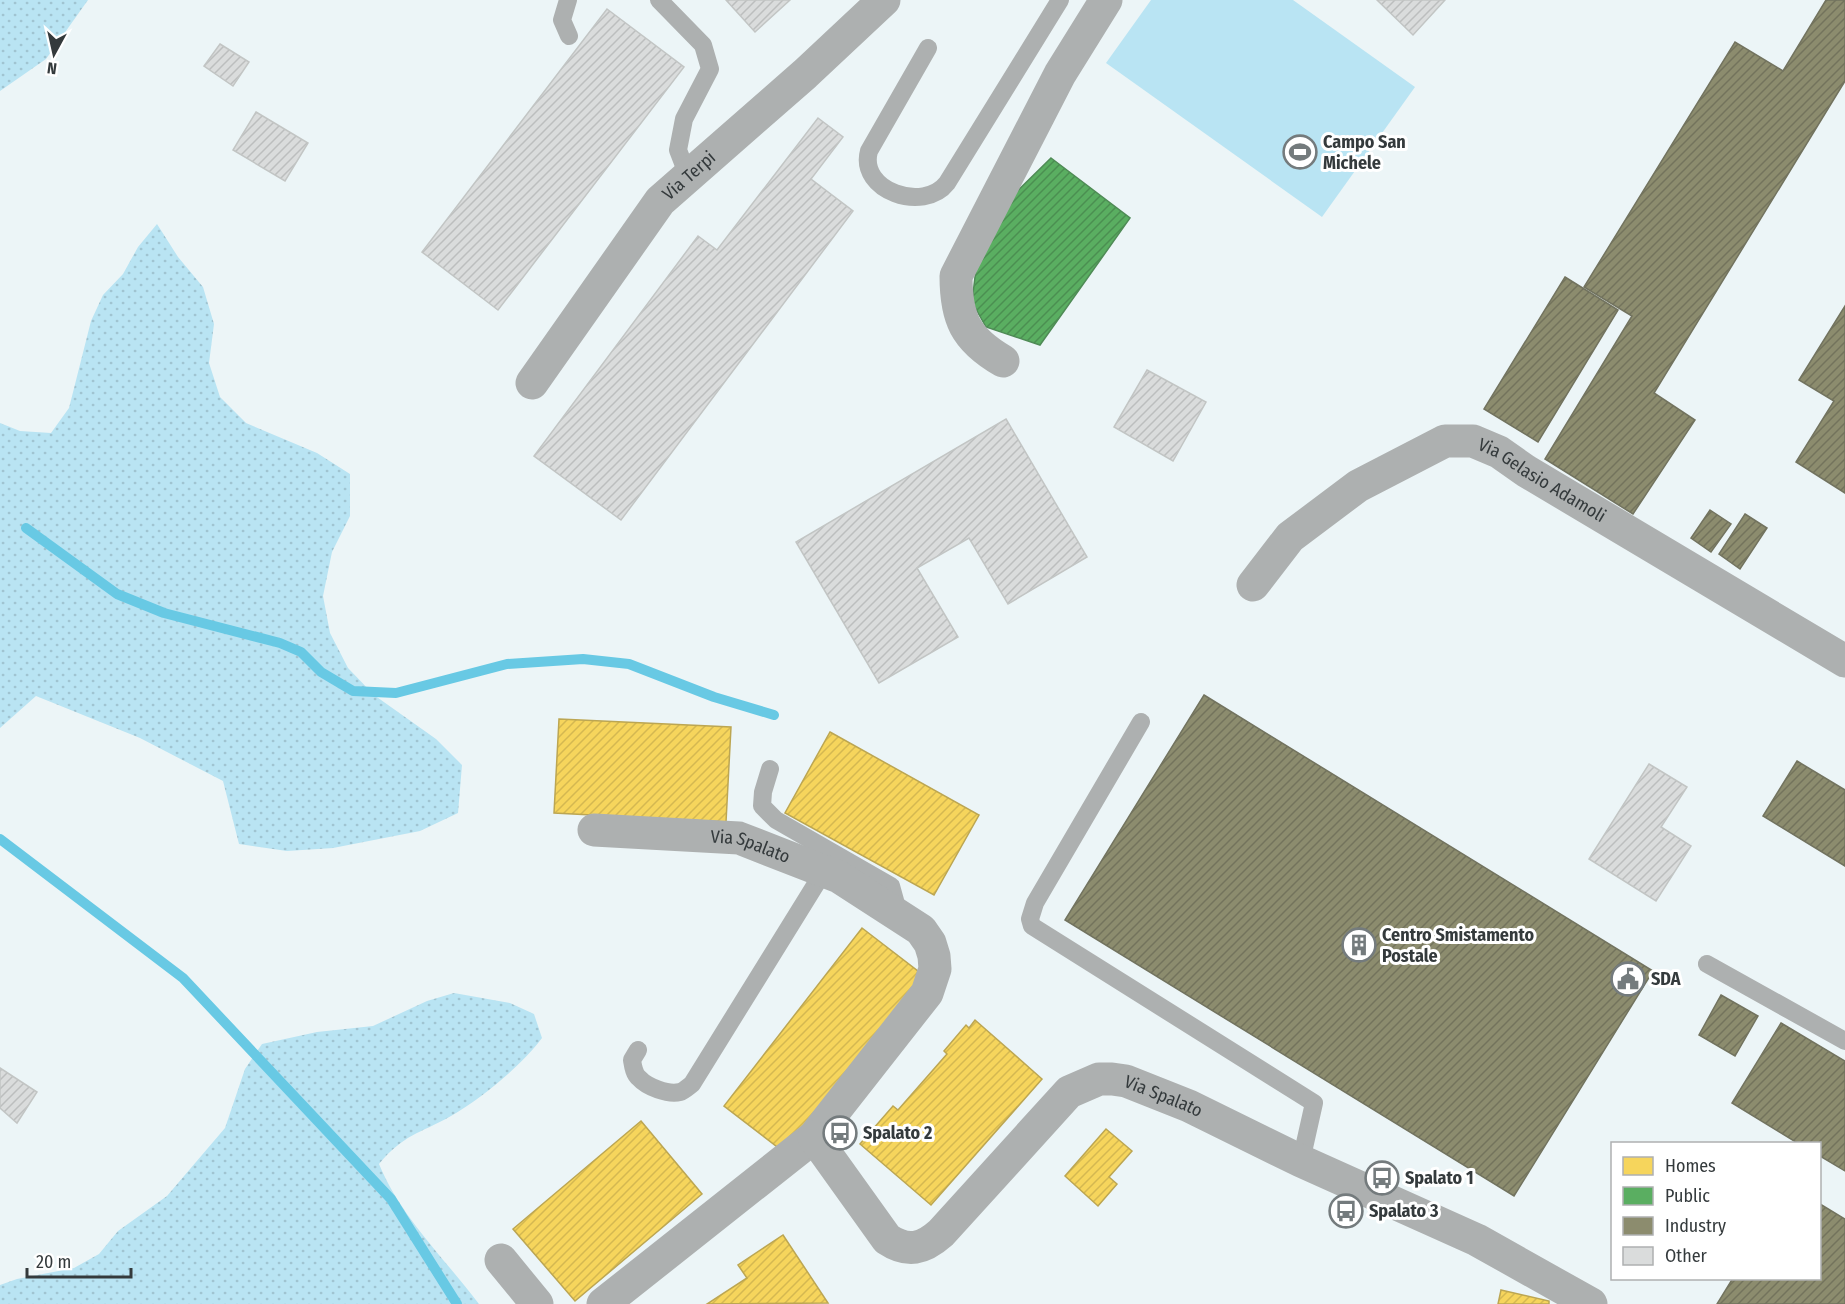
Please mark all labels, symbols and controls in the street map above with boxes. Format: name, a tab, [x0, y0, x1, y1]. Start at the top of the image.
north arrow	[24, 24, 84, 84]
text: N	[46, 58, 58, 78]
place label: Campo San Michele	[1323, 131, 1406, 174]
sports icon: Campo San Michele	[1282, 134, 1318, 170]
street label: Via Terpi	[658, 146, 720, 205]
street label: Via Gelasio Adamoli	[1475, 433, 1610, 527]
street label: Via Spalato	[710, 825, 793, 868]
place label: Centro Smistamento Postale	[1382, 924, 1534, 967]
building icon: Centro Smistamento Postale	[1341, 927, 1377, 963]
public building icon: SDA	[1610, 961, 1646, 997]
place label: SDA	[1651, 968, 1681, 990]
street label: Via Spalato	[1121, 1070, 1206, 1122]
bus stop icon: Spalato 2	[822, 1115, 858, 1151]
place label: Spalato 2	[863, 1122, 932, 1144]
legend	[1611, 1142, 1821, 1280]
text: Homes	[1665, 1155, 1716, 1177]
bus stop icon: Spalato 1	[1364, 1160, 1400, 1196]
place label: Spalato 1	[1405, 1167, 1474, 1189]
text: Public	[1665, 1185, 1710, 1207]
bus stop icon: Spalato 3	[1328, 1193, 1364, 1229]
place label: Spalato 3	[1369, 1200, 1439, 1222]
text: Industry	[1665, 1215, 1726, 1237]
scale bar	[27, 1241, 130, 1279]
text: Other	[1665, 1245, 1708, 1267]
text: 20 m	[36, 1251, 71, 1273]

